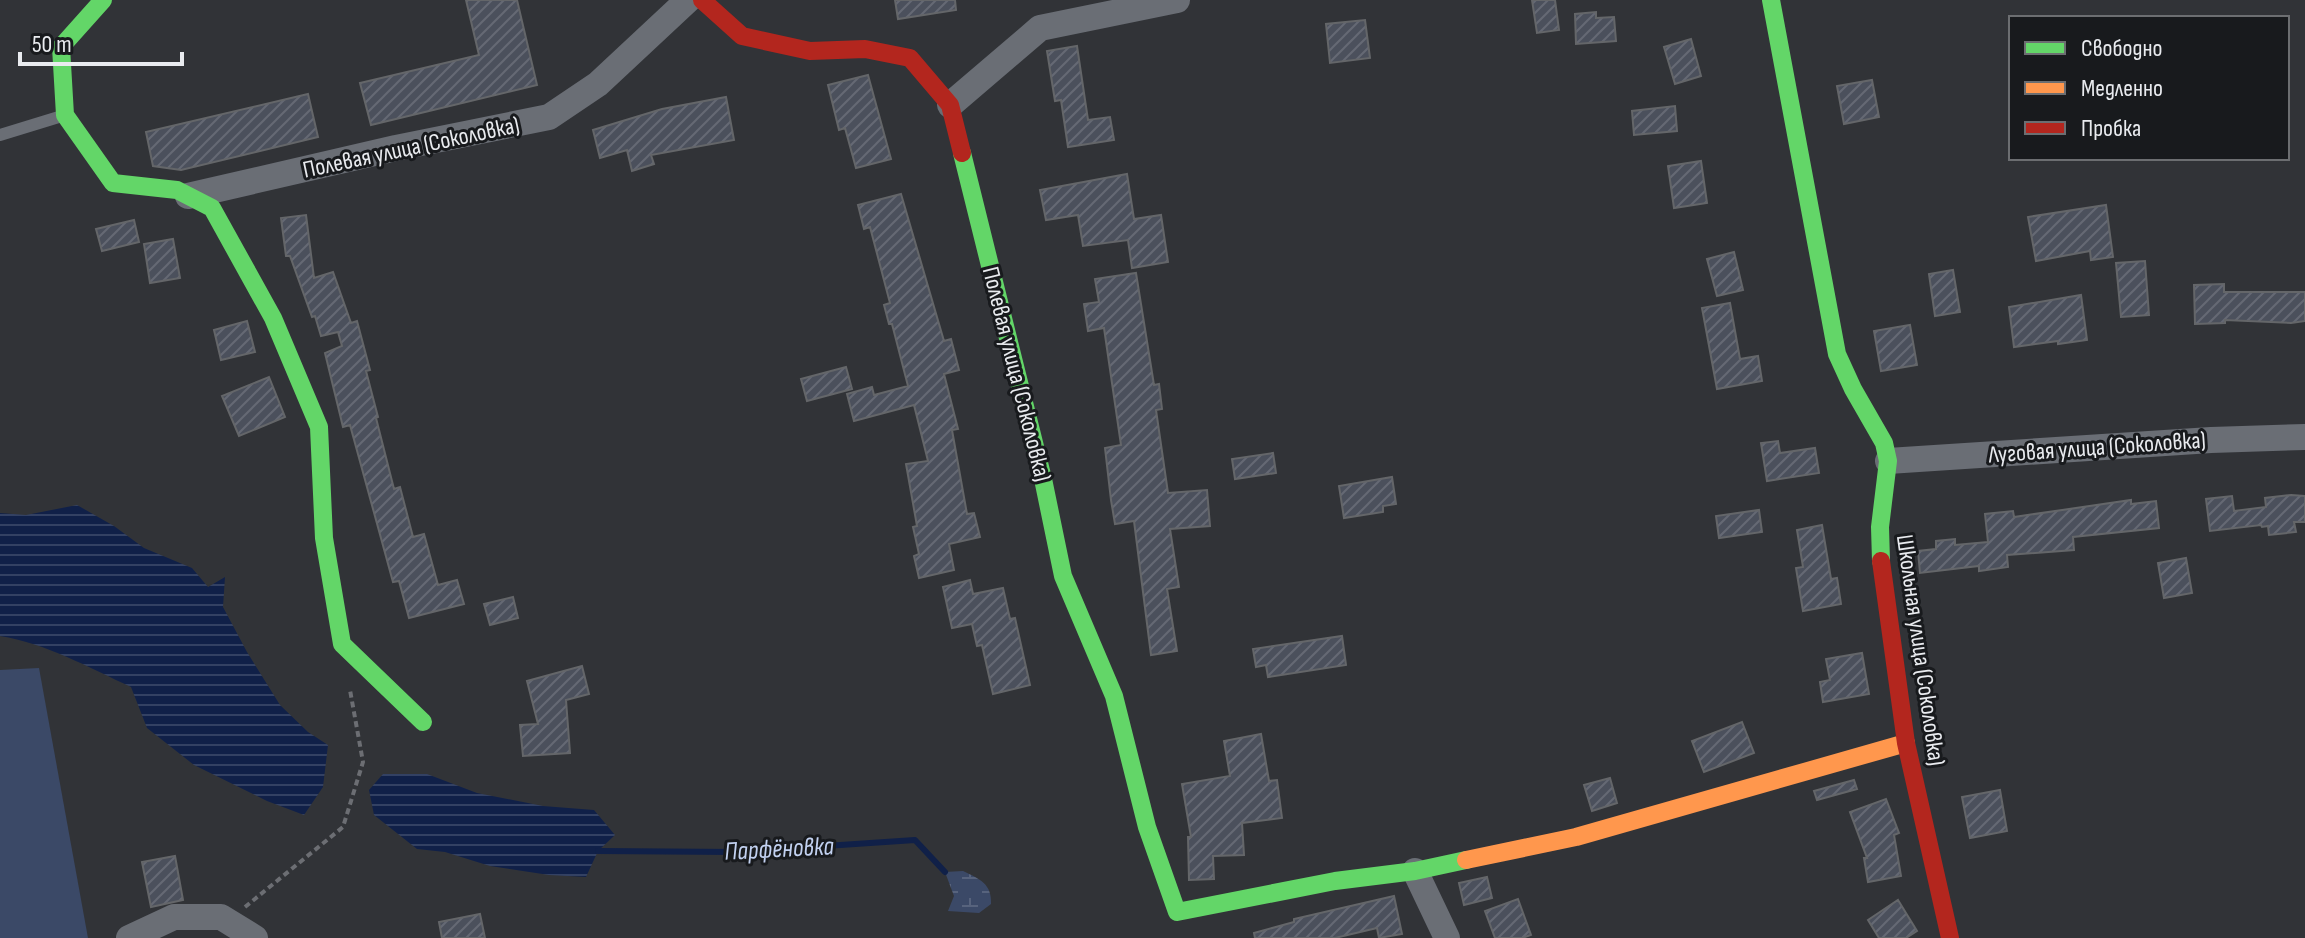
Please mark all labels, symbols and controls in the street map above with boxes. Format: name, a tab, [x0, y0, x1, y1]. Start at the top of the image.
scale bar	[20, 16, 182, 66]
legend	[2009, 16, 2289, 160]
text: 50 m	[32, 30, 72, 59]
text: Свободно	[2081, 34, 2162, 63]
text: Медленно	[2081, 74, 2163, 103]
street label: Полевая улица (Соколовка)	[300, 110, 522, 185]
text: Пробка	[2081, 114, 2141, 143]
street label: Полевая улица (Соколовка)	[976, 264, 1057, 485]
street label: Луговая улица (Соколовка)	[1986, 425, 2207, 470]
street label: Школьная улица (Соколовка)	[1890, 533, 1951, 768]
water label: Парфёновка	[724, 831, 835, 868]

